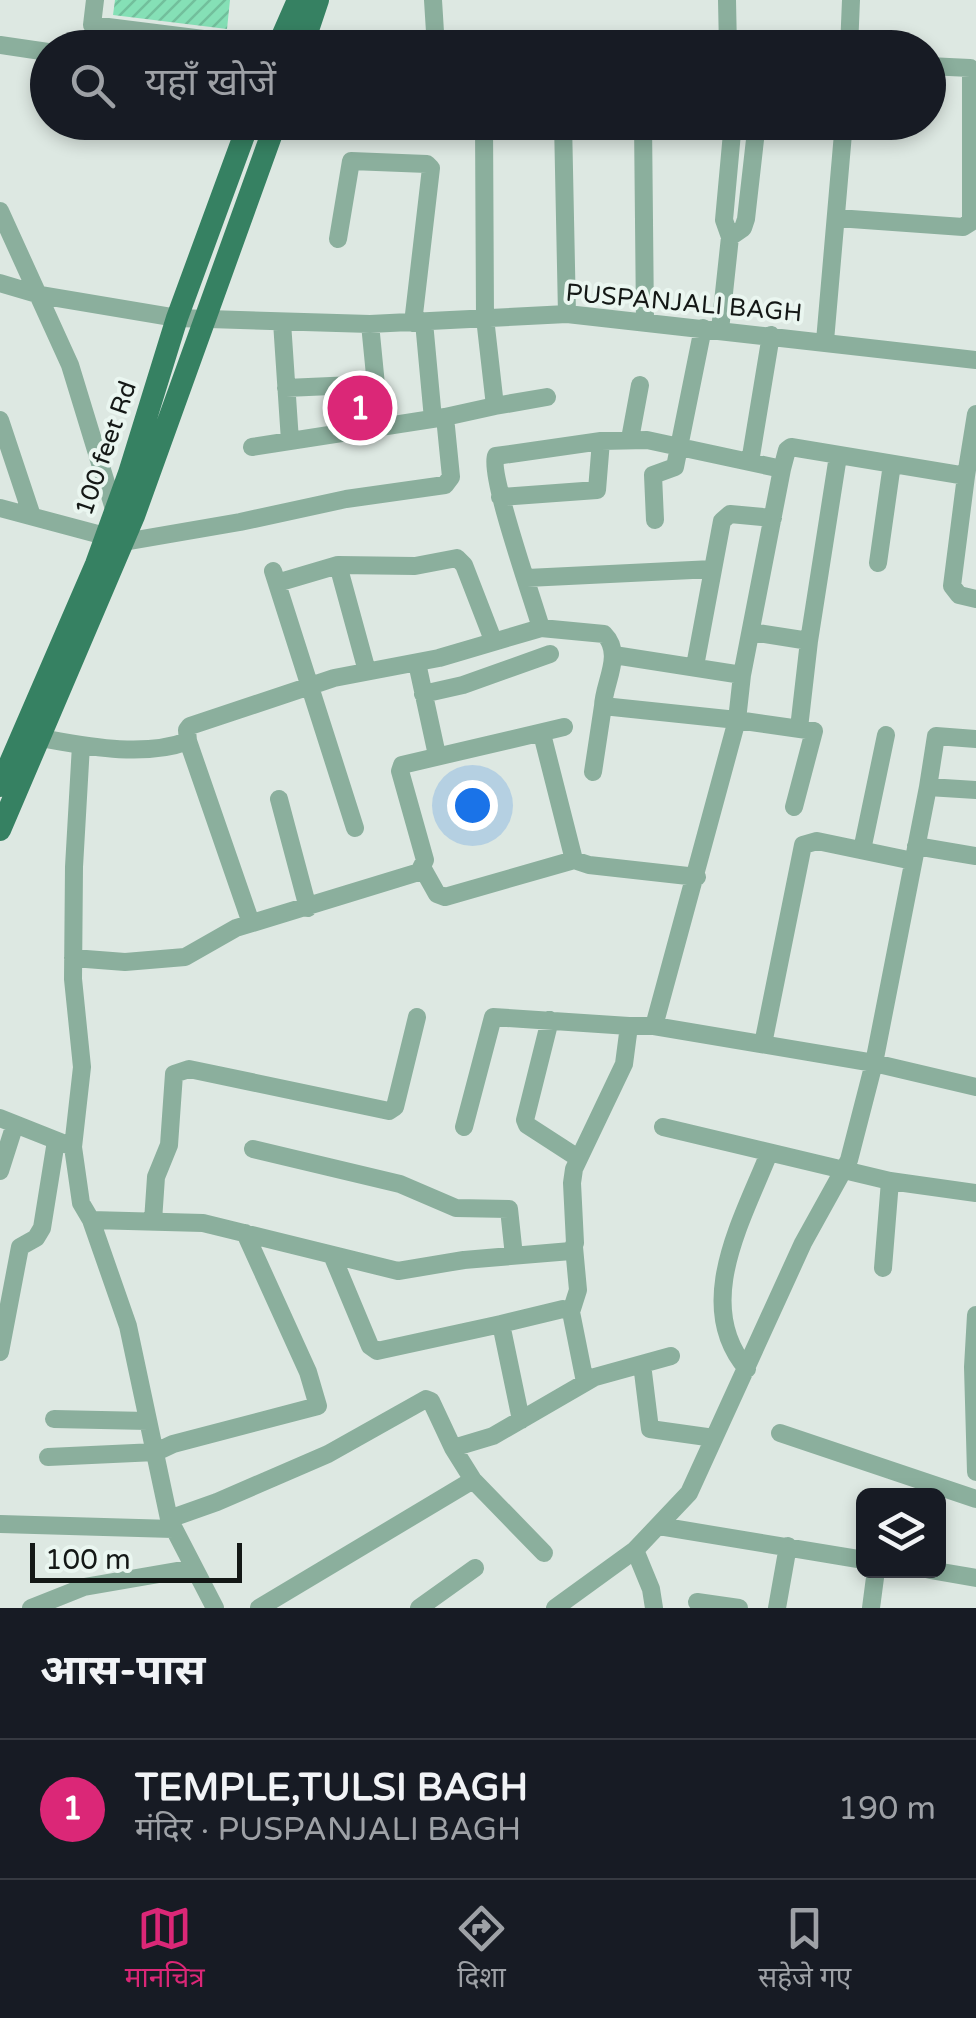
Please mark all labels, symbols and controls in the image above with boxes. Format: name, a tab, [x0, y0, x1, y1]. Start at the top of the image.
search box	[30, 30, 946, 140]
icon: search	[65, 58, 120, 113]
text: यहाँ खोजें	[145, 60, 276, 106]
street label: PUSPANJALI BAGH	[564, 278, 803, 328]
pin: 1	[328, 370, 392, 446]
street label: 100 feet Rd	[69, 377, 143, 520]
your location	[447, 780, 498, 831]
map controls	[856, 1488, 946, 1578]
button: layers	[856, 1488, 946, 1578]
scale bar	[30, 1538, 242, 1582]
text: 100 m	[45, 1543, 131, 1577]
text: आस-पास	[40, 1645, 205, 1696]
text: TEMPLE,TULSI BAGH	[135, 1765, 528, 1811]
text: 1	[62, 1790, 83, 1828]
text: 190 m	[838, 1790, 936, 1828]
text: मंदिर · PUSPANJALI BAGH	[135, 1811, 521, 1849]
tab: मानचित्र	[125, 1901, 205, 1998]
tab: दिशा	[454, 1901, 509, 1998]
tab: सहेजे गए	[758, 1901, 851, 1998]

